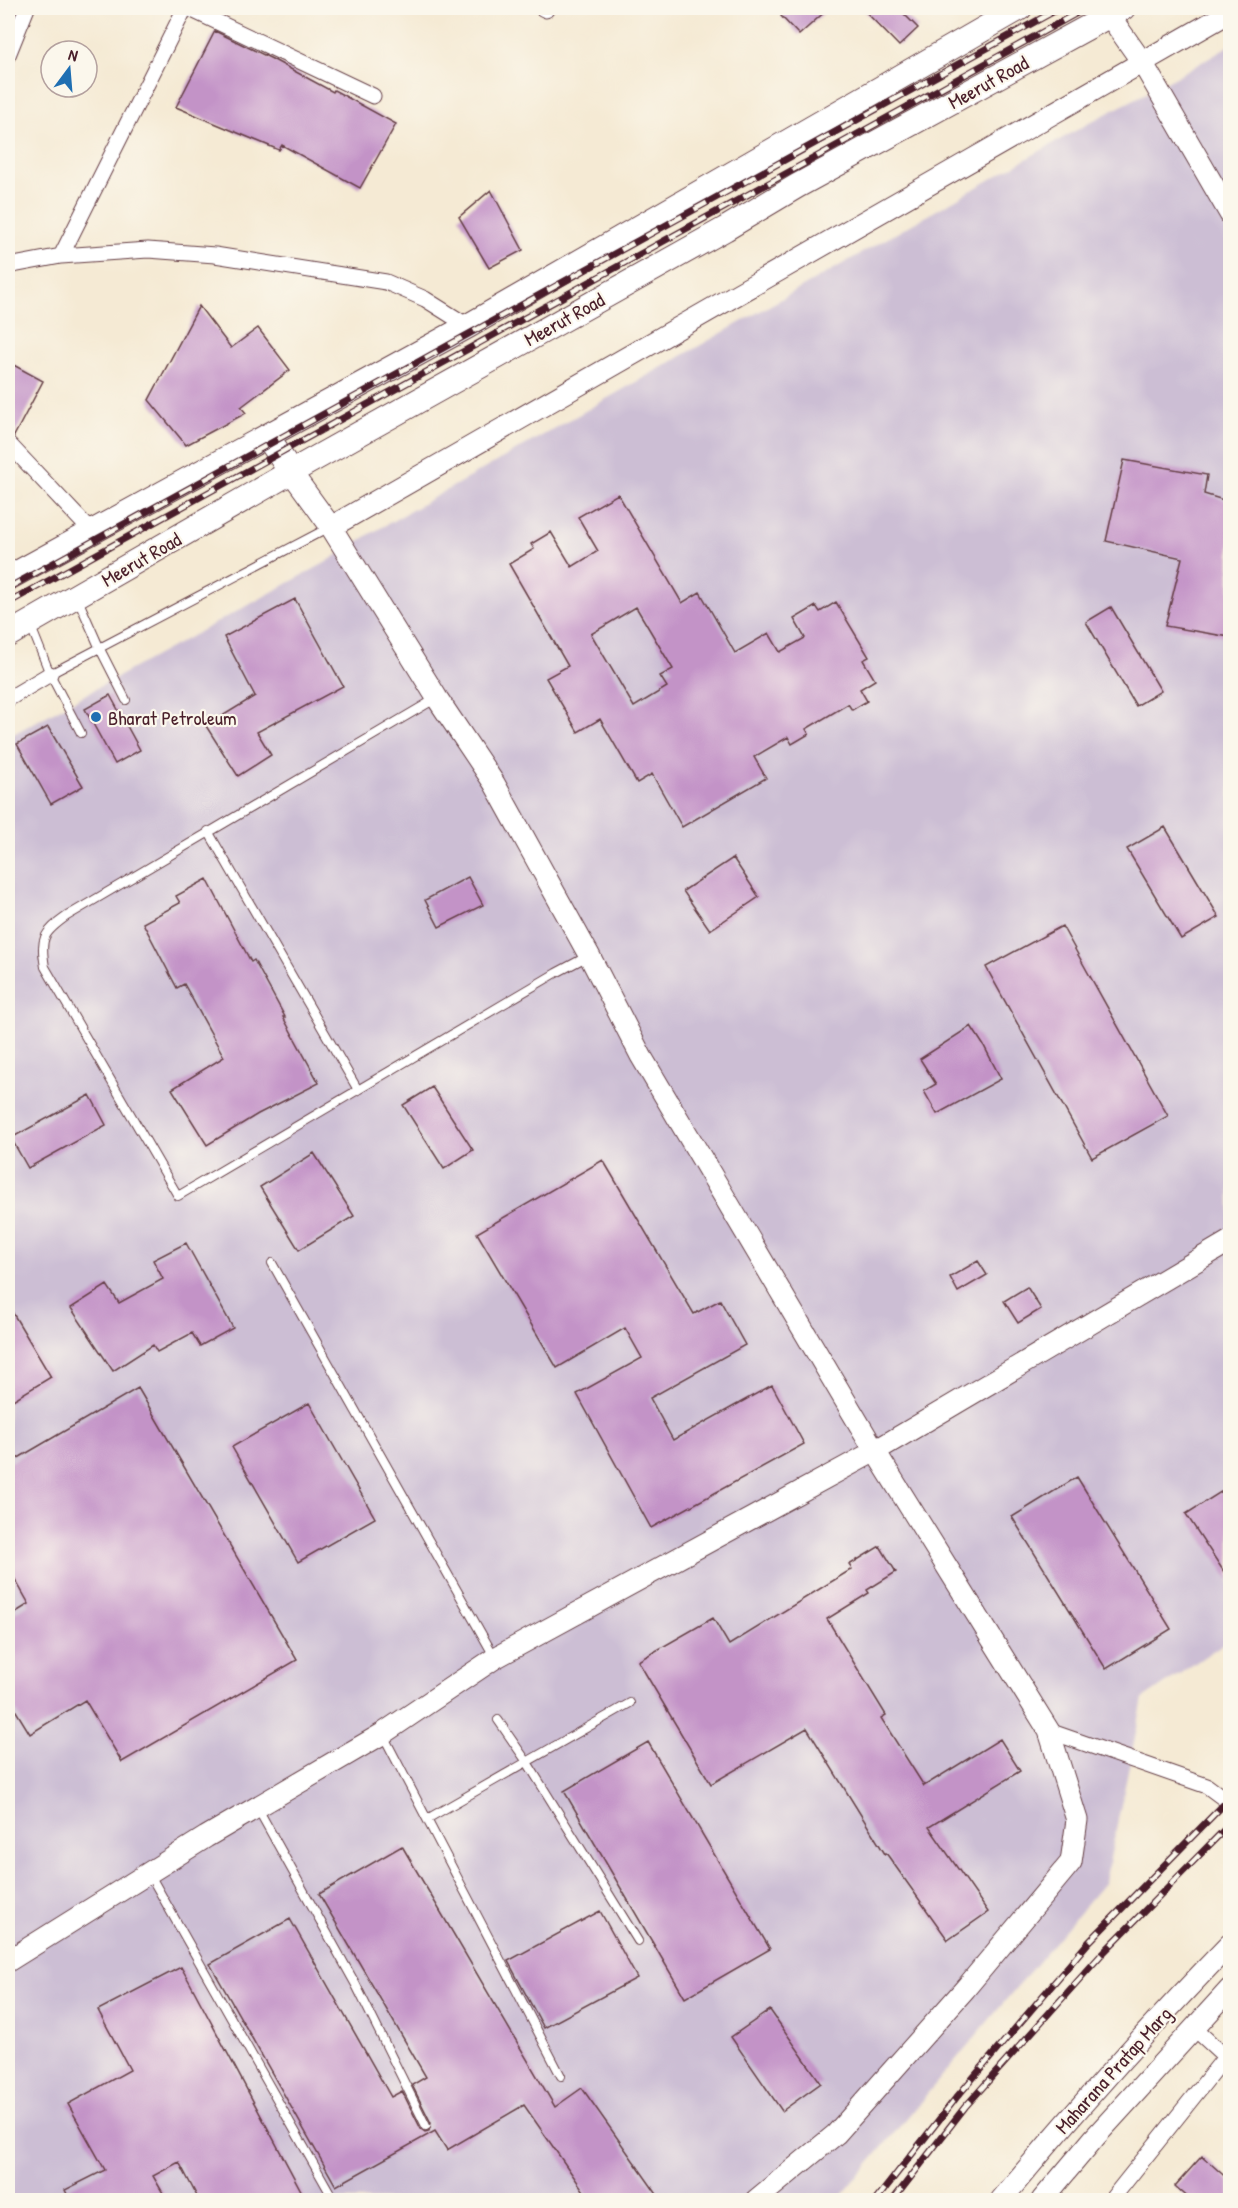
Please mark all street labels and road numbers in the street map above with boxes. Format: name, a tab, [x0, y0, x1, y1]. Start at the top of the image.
street label: Meerut Road	[943, 49, 1033, 115]
street label: Meerut Road	[519, 286, 609, 352]
street label: Meerut Road	[96, 525, 186, 593]
street label: Maharana Pratap Marg	[1049, 2001, 1177, 2139]

